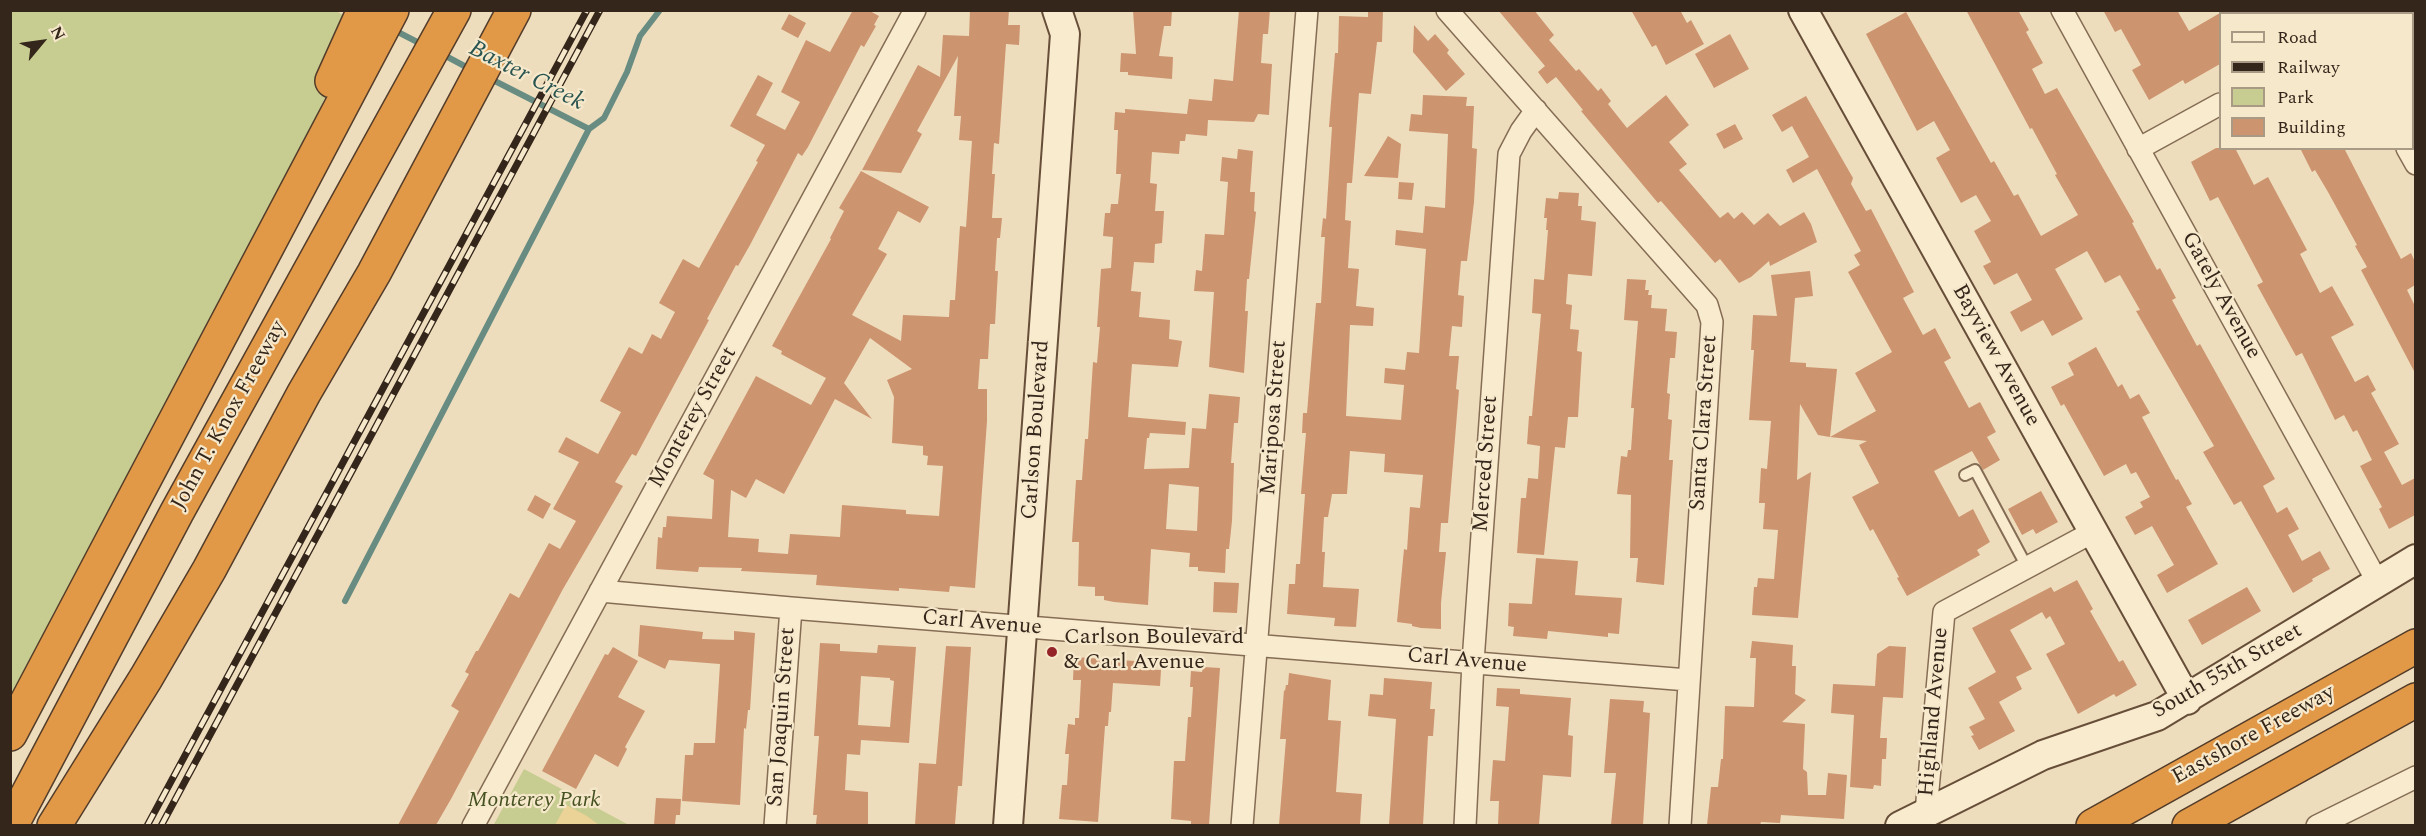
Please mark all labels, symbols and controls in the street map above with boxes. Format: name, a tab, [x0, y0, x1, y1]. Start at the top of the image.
north arrow	[12, 12, 72, 72]
legend	[2219, 12, 2414, 150]
text: N	[44, 22, 71, 45]
text: Road	[2277, 24, 2318, 51]
water label: Baxter Creek	[463, 36, 589, 118]
text: Railway	[2277, 54, 2340, 81]
text: Park	[2277, 84, 2314, 111]
text: Building	[2277, 114, 2346, 141]
street label: Gately Avenue	[2174, 228, 2266, 364]
street label: Bayview Avenue	[1945, 280, 2045, 432]
street label: John T. Knox Freeway	[167, 317, 293, 515]
street label: Santa Clara Street	[1686, 334, 1724, 512]
street label: Carlson Boulevard	[1018, 339, 1056, 521]
street label: Mariposa Street	[1256, 340, 1294, 496]
street label: Monterey Street	[644, 343, 744, 493]
street label: Merced Street	[1469, 395, 1505, 533]
street label: Carl Avenue	[921, 606, 1043, 642]
street label: South 55th Street	[2149, 619, 2307, 725]
street label: San Joaquin Street	[764, 626, 802, 808]
place label: Carlson Boulevard & Carl Avenue	[1064, 626, 1244, 678]
street label: Highland Avenue	[1914, 626, 1956, 798]
street label: Carl Avenue	[1406, 644, 1528, 680]
marker: Carlson Boulevard & Carl Avenue	[1045, 645, 1059, 659]
street label: Eastshore Freeway	[2168, 680, 2340, 792]
park label: Monterey Park	[467, 789, 601, 815]

